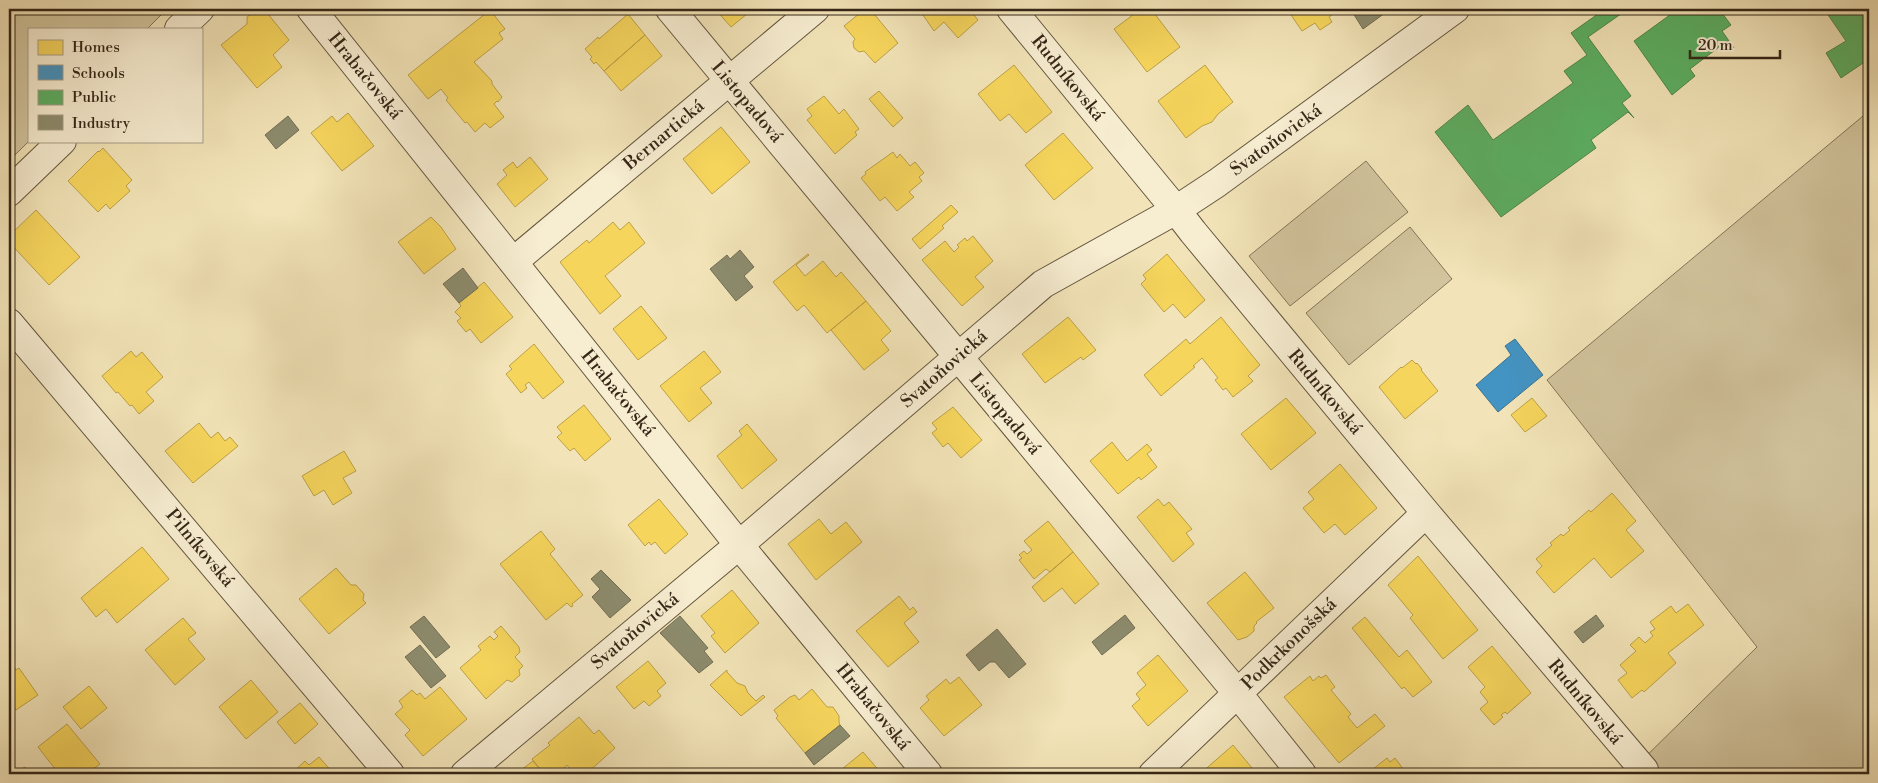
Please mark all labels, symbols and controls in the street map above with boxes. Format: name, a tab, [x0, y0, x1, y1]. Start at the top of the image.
legend	[28, 28, 202, 142]
street label: Hrabačovská	[323, 28, 408, 125]
scale bar	[1690, 28, 1780, 60]
street label: Rudníkovská	[1026, 30, 1110, 127]
text: 20 m	[1698, 36, 1733, 55]
text: Homes	[72, 38, 120, 57]
street label: Listopadová	[706, 56, 788, 148]
text: Schools	[72, 64, 125, 83]
text: Public	[72, 88, 116, 107]
street label: Bernartická	[618, 94, 710, 176]
street label: Svatoňovická	[1226, 98, 1327, 181]
text: Industry	[72, 114, 131, 133]
street label: Svatoňovická	[896, 324, 993, 413]
street label: Hrabačovská	[576, 345, 661, 442]
street label: Rudníkovská	[1283, 345, 1368, 440]
street label: Listopadová	[964, 368, 1046, 460]
street label: Pilníkovská	[161, 504, 240, 592]
street label: Svatoňovická	[586, 587, 684, 674]
street label: Podkrkonošská	[1237, 592, 1342, 695]
street label: Rudníkovská	[1543, 655, 1628, 750]
street label: Hrabačovská	[831, 659, 916, 756]

